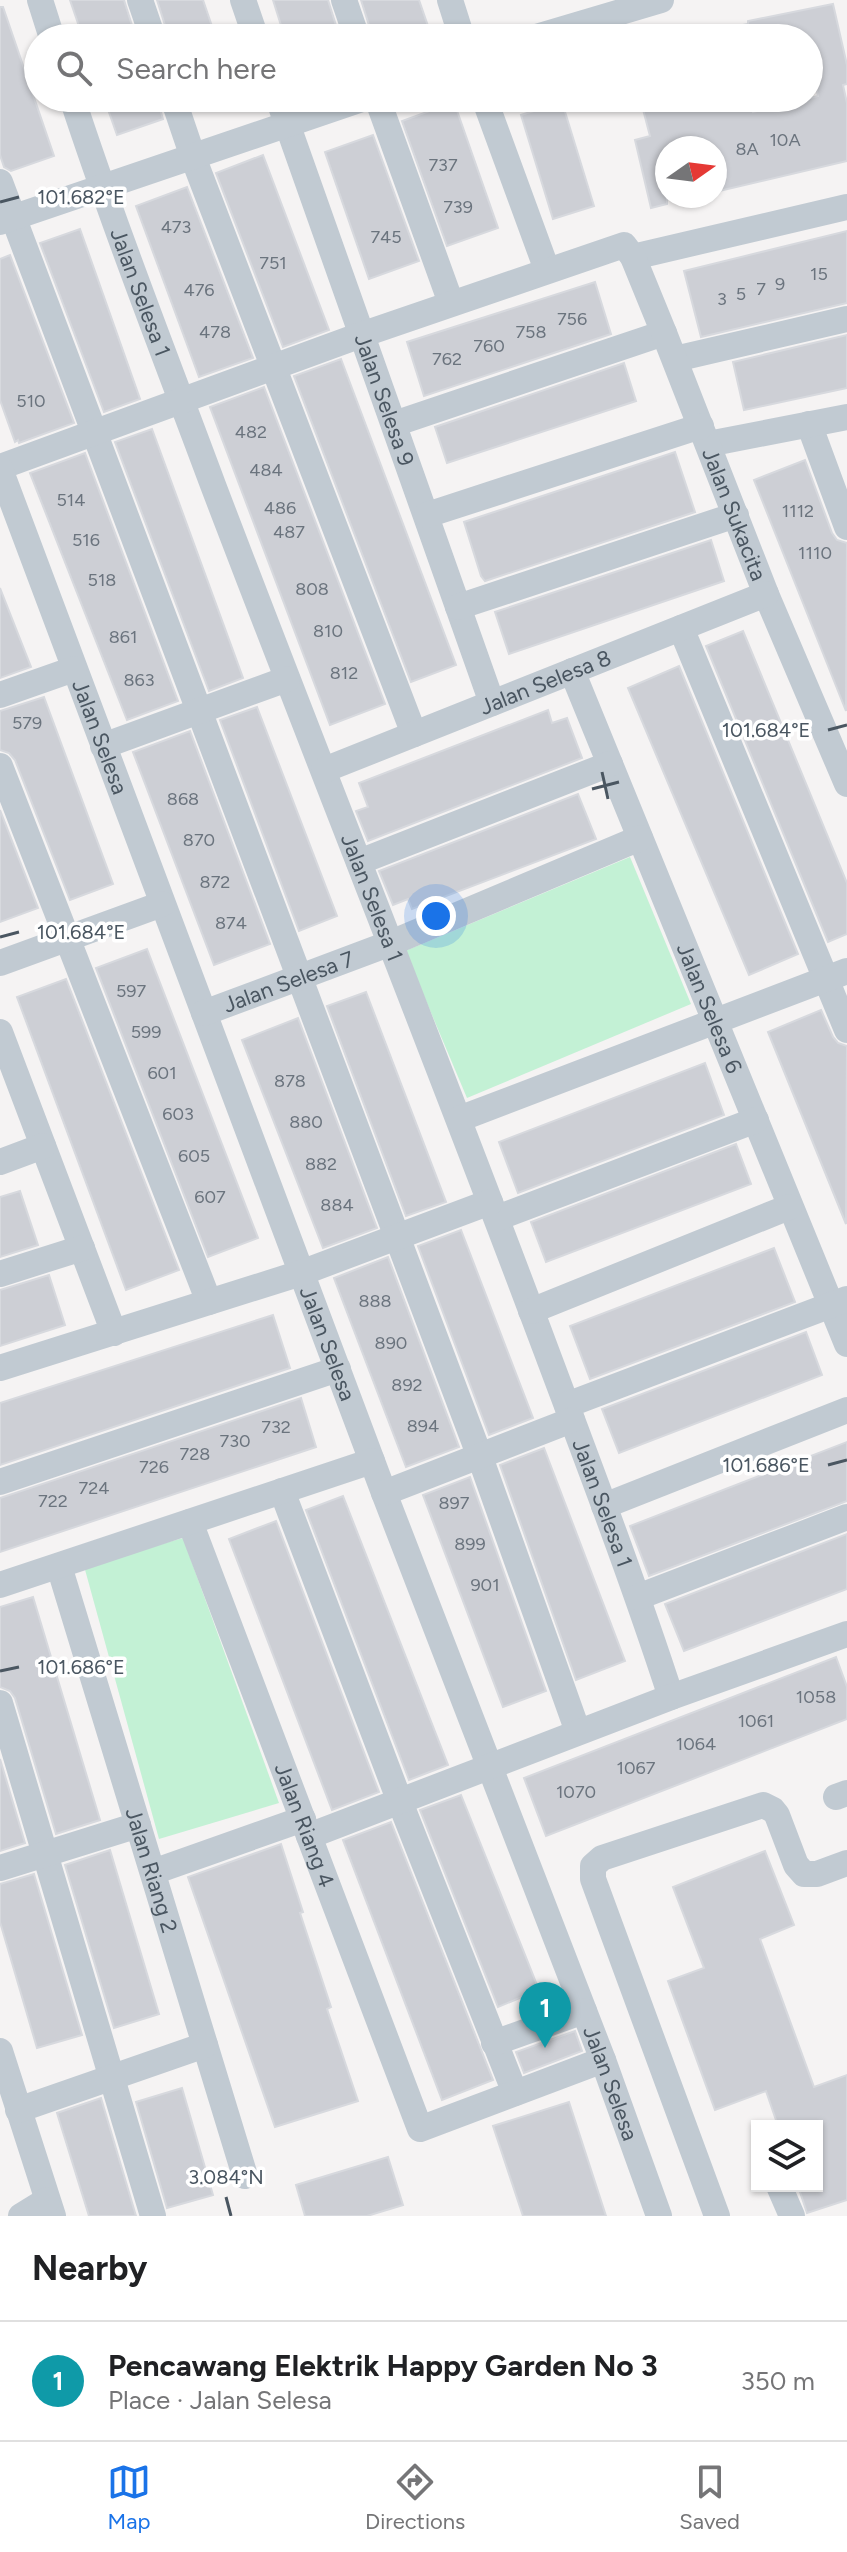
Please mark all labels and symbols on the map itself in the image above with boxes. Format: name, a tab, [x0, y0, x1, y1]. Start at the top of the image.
house number: 10A	[769, 129, 801, 151]
north arrow	[655, 136, 727, 208]
house number: 8A	[735, 138, 759, 160]
house number: 737	[428, 154, 458, 176]
text: 101.682°E	[37, 185, 125, 209]
house number: 739	[443, 196, 473, 218]
house number: 473	[161, 216, 191, 238]
street label: Jalan Selesa 1	[104, 225, 176, 360]
house number: 745	[370, 226, 402, 248]
house number: 751	[259, 252, 287, 274]
house number: 15	[810, 263, 828, 285]
house number: 9	[775, 273, 785, 295]
house number: 7	[756, 278, 766, 300]
house number: 476	[183, 279, 215, 301]
house number: 5	[736, 283, 746, 305]
house number: 3	[717, 288, 727, 310]
house number: 756	[557, 308, 587, 330]
house number: 478	[199, 321, 231, 343]
house number: 758	[515, 321, 547, 343]
street label: Jalan Selesa 9	[348, 330, 420, 469]
house number: 760	[473, 335, 505, 357]
house number: 762	[432, 348, 462, 370]
house number: 510	[16, 390, 46, 412]
house number: 482	[235, 421, 267, 443]
street label: Jalan Sukacita	[696, 444, 772, 585]
house number: 484	[249, 459, 283, 481]
house number: 514	[57, 489, 85, 511]
house number: 486	[264, 497, 296, 519]
house number: 1112	[782, 500, 814, 522]
house number: 487	[273, 521, 305, 543]
house number: 516	[72, 529, 100, 551]
house number: 1110	[798, 542, 832, 564]
house number: 518	[88, 569, 116, 591]
house number: 808	[295, 578, 329, 600]
house number: 810	[313, 620, 343, 642]
house number: 861	[109, 626, 137, 648]
street label: Jalan Selesa 8	[476, 644, 615, 721]
house number: 812	[330, 662, 358, 684]
house number: 863	[123, 669, 155, 691]
street label: Jalan Selesa	[66, 676, 134, 798]
house number: 579	[12, 712, 42, 734]
text: 101.684°E	[722, 718, 810, 742]
house number: 868	[167, 788, 199, 810]
house number: 870	[183, 829, 215, 851]
street label: Jalan Selesa 1	[335, 830, 409, 965]
house number: 872	[200, 871, 230, 893]
your location	[416, 896, 456, 936]
house number: 874	[215, 912, 247, 934]
text: 101.684°E	[37, 920, 125, 944]
street label: Jalan Selesa 6	[671, 939, 748, 1077]
street label: Jalan Selesa 7	[219, 945, 358, 1019]
house number: 597	[116, 980, 146, 1002]
house number: 599	[131, 1021, 161, 1043]
house number: 601	[147, 1062, 177, 1084]
house number: 878	[274, 1070, 306, 1092]
house number: 603	[162, 1103, 194, 1125]
house number: 880	[289, 1111, 323, 1133]
house number: 605	[178, 1145, 210, 1167]
house number: 882	[305, 1153, 337, 1175]
house number: 607	[194, 1186, 226, 1208]
house number: 884	[320, 1194, 354, 1216]
street label: Jalan Selesa	[294, 1283, 361, 1405]
house number: 888	[358, 1290, 392, 1312]
house number: 890	[375, 1332, 407, 1354]
house number: 892	[391, 1374, 423, 1396]
house number: 894	[407, 1415, 439, 1437]
house number: 732	[261, 1416, 291, 1438]
house number: 730	[220, 1430, 251, 1452]
street label: Jalan Selesa 1	[566, 1435, 638, 1571]
house number: 728	[180, 1443, 210, 1465]
text: 101.686°E	[722, 1453, 810, 1477]
house number: 726	[139, 1456, 169, 1478]
house number: 724	[79, 1477, 109, 1499]
house number: 722	[38, 1490, 68, 1512]
house number: 897	[439, 1492, 470, 1514]
house number: 899	[454, 1533, 486, 1555]
house number: 901	[470, 1574, 500, 1596]
text: 101.686°E	[37, 1655, 125, 1679]
house number: 1058	[796, 1686, 836, 1708]
house number: 1061	[738, 1710, 774, 1732]
house number: 1064	[676, 1733, 716, 1755]
house number: 1067	[617, 1757, 656, 1779]
street label: Jalan Riang 4	[269, 1759, 340, 1891]
house number: 1070	[556, 1781, 596, 1803]
street label: Jalan Riang 2	[119, 1804, 183, 1936]
pin: 1	[519, 1982, 571, 2048]
street label: Jalan Selesa	[577, 2022, 644, 2144]
text: 3.084°N	[188, 2165, 264, 2189]

